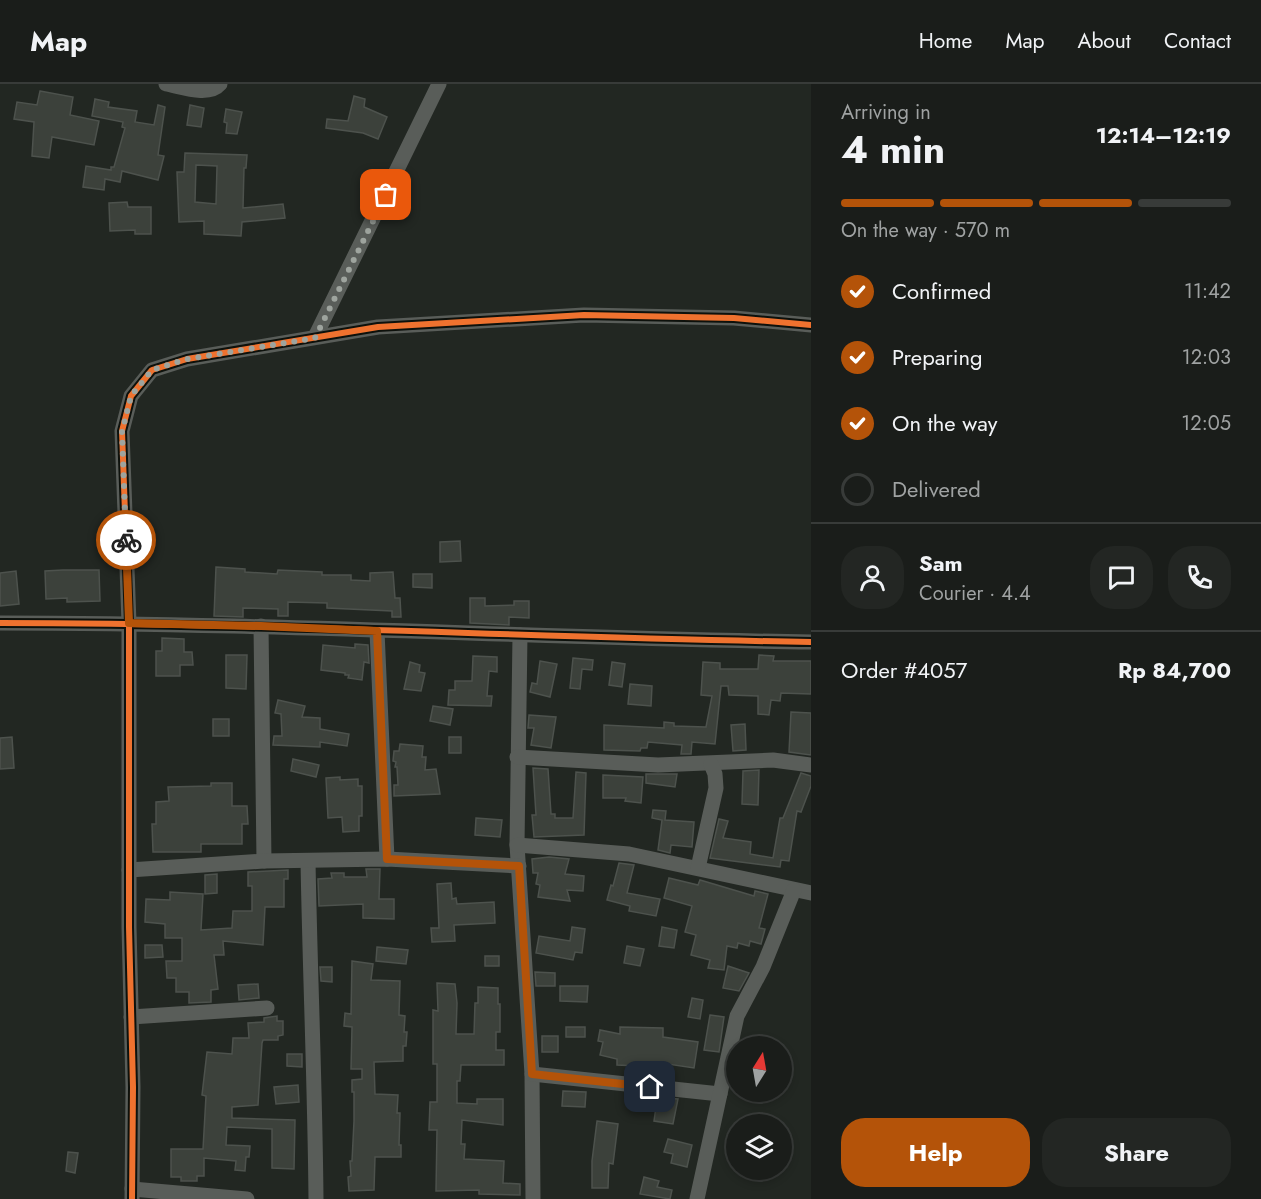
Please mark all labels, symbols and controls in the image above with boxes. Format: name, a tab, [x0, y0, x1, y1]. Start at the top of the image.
text: Map	[30, 21, 87, 62]
text: Home	[919, 26, 972, 56]
text: Map	[1005, 26, 1045, 56]
text: About	[1078, 26, 1131, 56]
text: Contact	[1164, 26, 1231, 56]
text: Arriving in	[841, 98, 931, 127]
text: 12:14–12:19	[1096, 119, 1231, 151]
text: 4 min	[841, 121, 945, 178]
pin	[360, 169, 411, 220]
icon: bag	[369, 178, 402, 211]
text: On the way · 570 m	[841, 216, 1010, 245]
icon: check	[841, 275, 874, 308]
text: Confirmed	[892, 275, 991, 307]
text: 11:42	[1184, 277, 1231, 306]
icon: check	[841, 341, 874, 374]
text: Preparing	[892, 341, 983, 373]
text: 12:03	[1182, 343, 1231, 372]
icon: check	[841, 407, 874, 440]
text: On the way	[892, 407, 997, 439]
text: 12:05	[1181, 409, 1231, 438]
text: Delivered	[892, 473, 981, 505]
courier	[96, 510, 156, 570]
icon: bike	[110, 524, 143, 557]
button: person	[841, 546, 904, 609]
button: chat	[1090, 546, 1153, 609]
button: phone	[1168, 546, 1231, 609]
text: Sam	[919, 547, 963, 579]
text: Courier · 4.4	[919, 579, 1031, 608]
text: Order #4057	[841, 654, 967, 686]
text: Rp 84,700	[1118, 654, 1231, 686]
north arrow	[726, 1036, 792, 1102]
map controls	[726, 1036, 792, 1180]
pin	[624, 1061, 675, 1112]
icon: home	[633, 1070, 666, 1103]
button: layers	[726, 1114, 792, 1180]
button: Help	[841, 1118, 1030, 1187]
button: Share	[1042, 1118, 1231, 1187]

